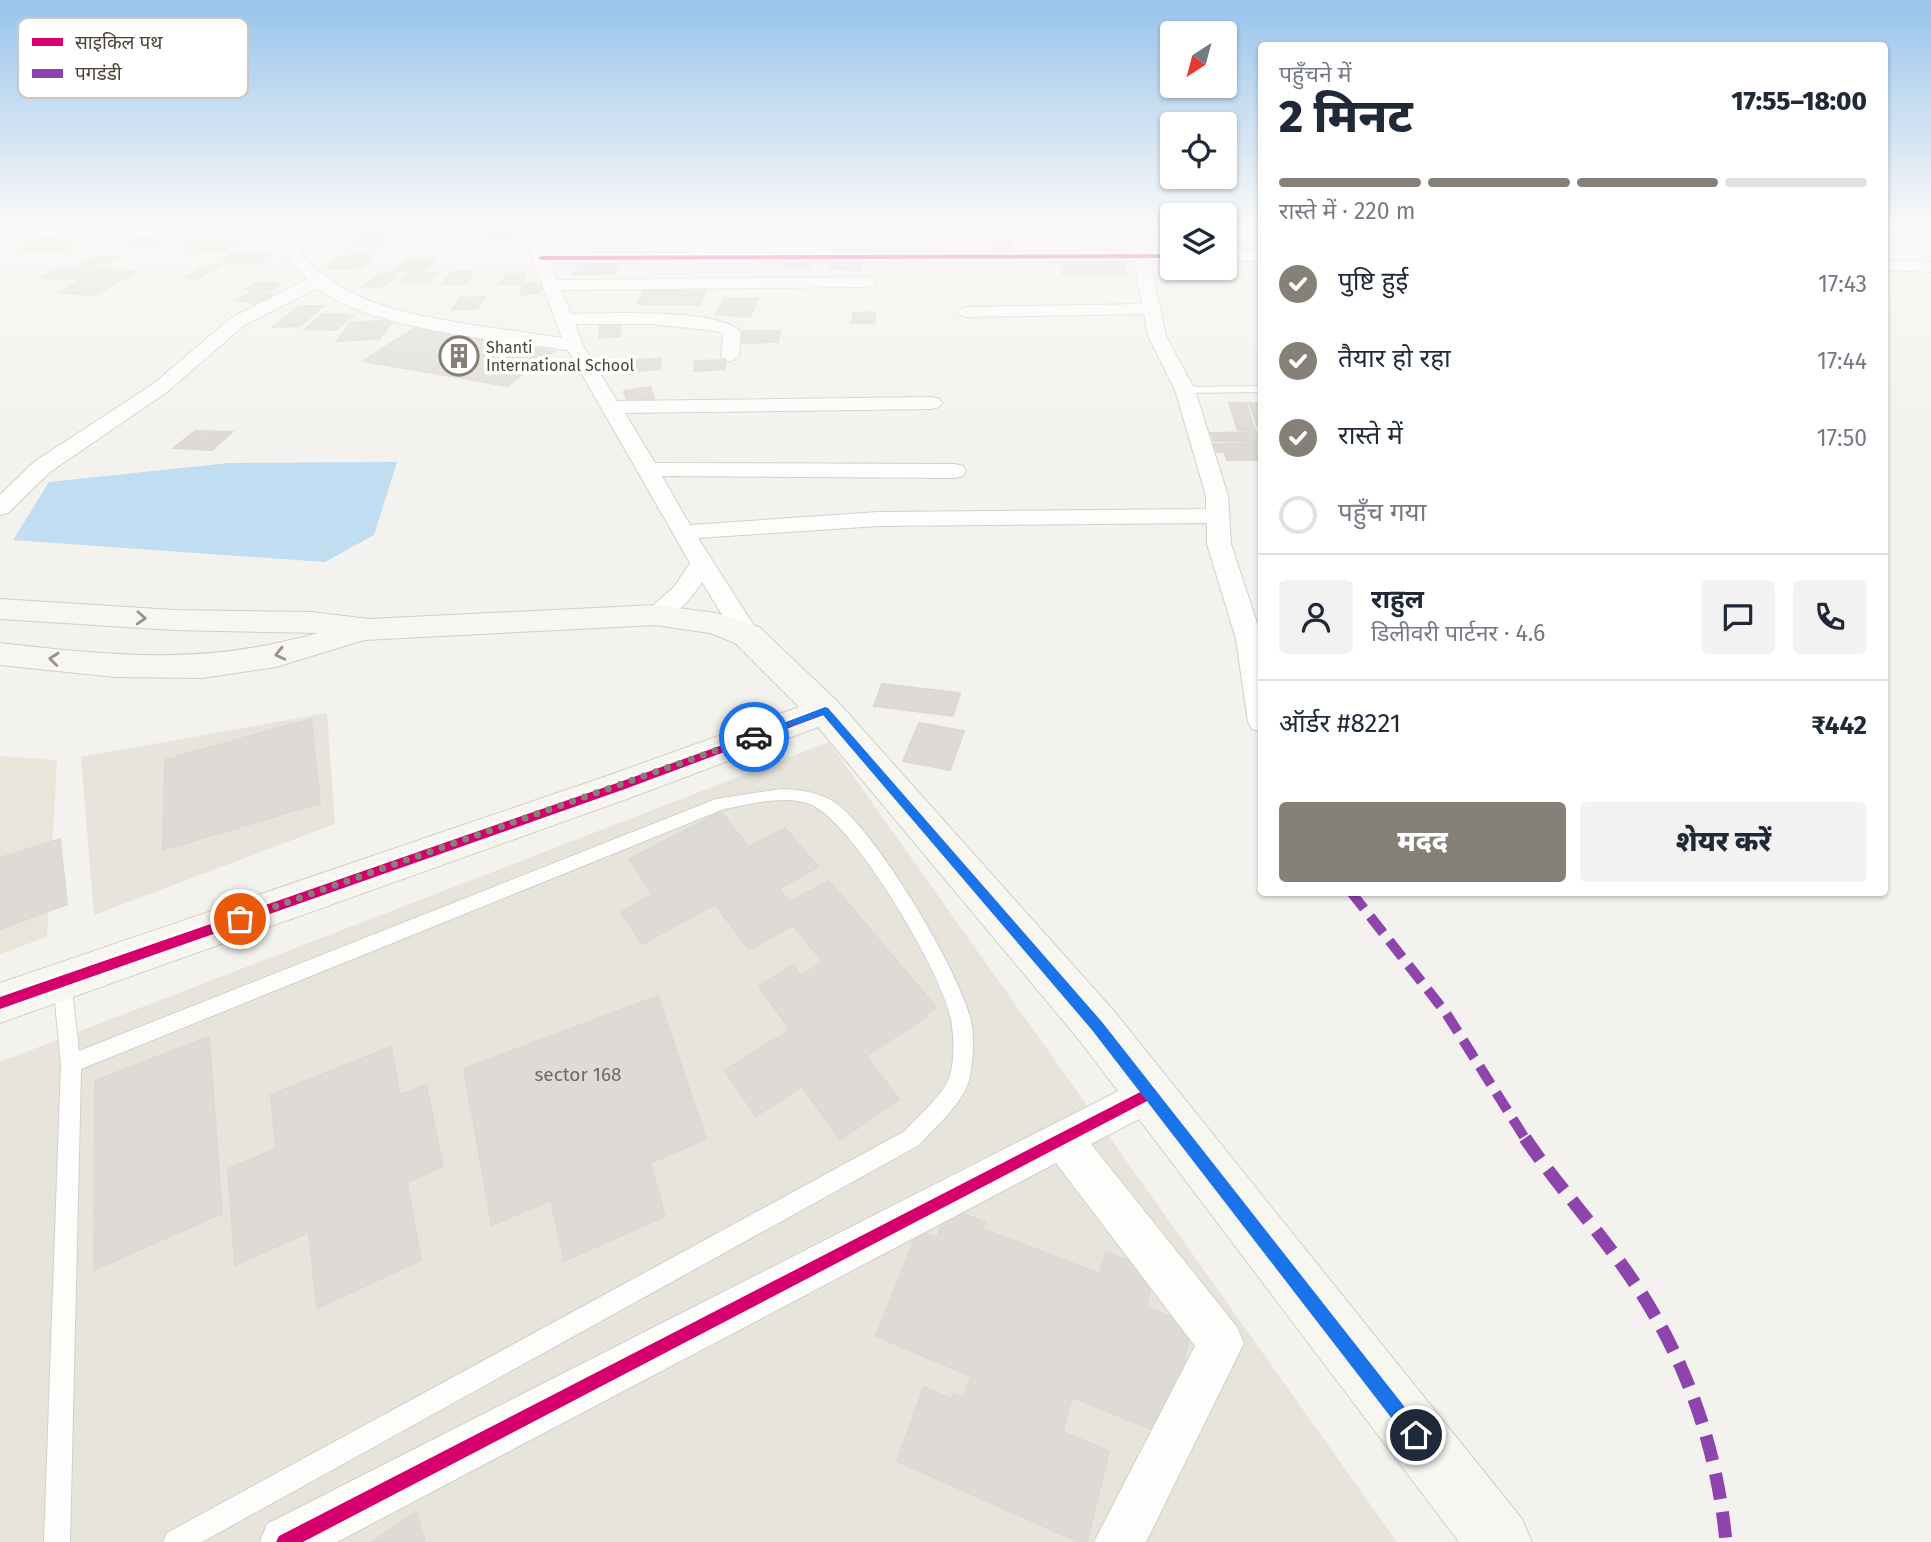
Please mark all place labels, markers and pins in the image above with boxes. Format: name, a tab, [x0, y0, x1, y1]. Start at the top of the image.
building icon: Shanti International School	[438, 335, 480, 377]
place label: Shanti International School	[486, 338, 635, 375]
pin	[210, 889, 270, 949]
pin	[1386, 1405, 1446, 1465]

